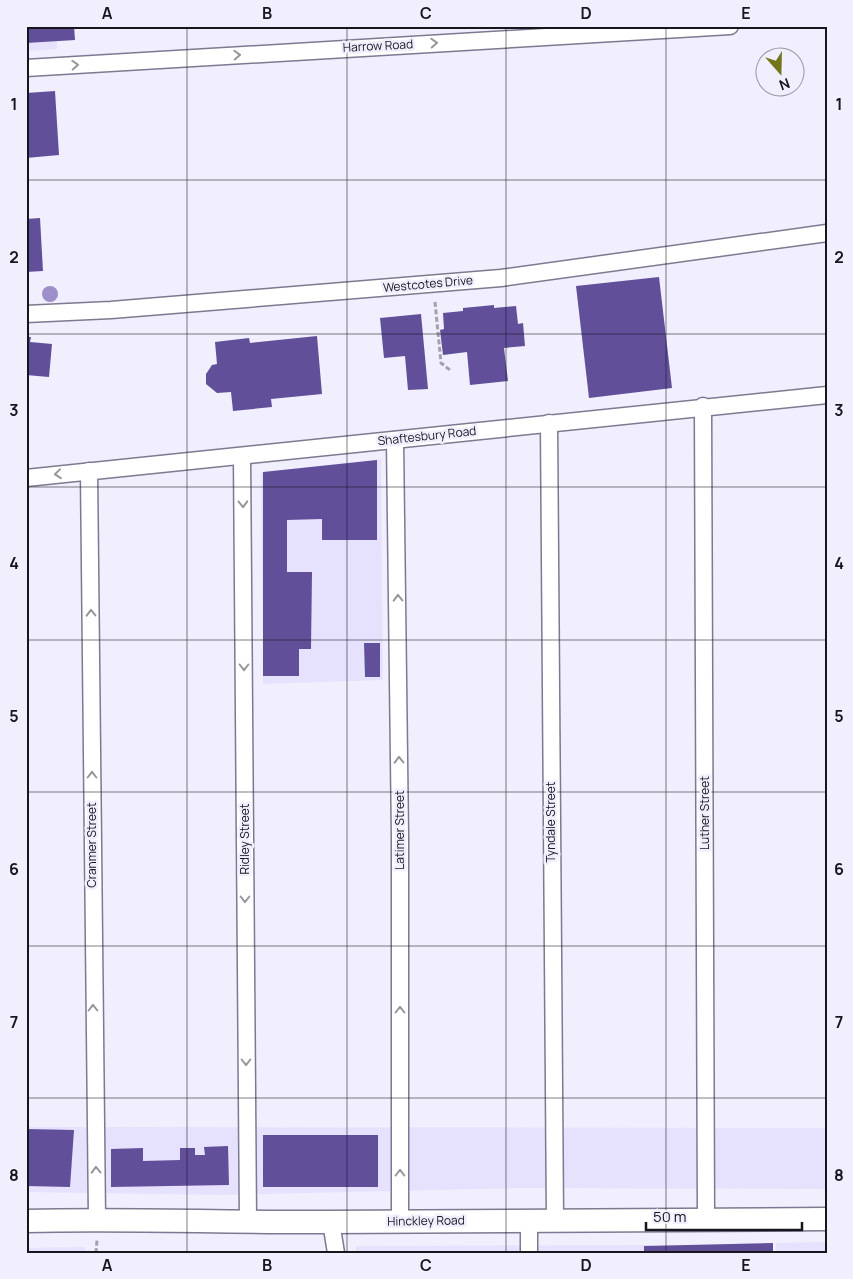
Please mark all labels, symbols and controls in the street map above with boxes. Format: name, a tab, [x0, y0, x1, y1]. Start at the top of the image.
text: A	[102, 2, 113, 24]
text: B	[262, 2, 272, 24]
text: C	[420, 2, 432, 24]
text: D	[580, 2, 592, 24]
text: E	[741, 2, 751, 24]
street label: Harrow Road	[342, 35, 414, 56]
one-way arrow	[430, 37, 438, 48]
north arrow	[756, 48, 806, 98]
one-way arrow	[233, 49, 241, 60]
one-way arrow	[71, 59, 79, 70]
text: N	[777, 74, 793, 95]
text: 1	[10, 93, 18, 115]
text: 1	[835, 93, 843, 115]
text: 2	[9, 246, 19, 268]
text: 2	[834, 246, 844, 268]
street label: Westcotes Drive	[382, 271, 474, 296]
text: 3	[9, 399, 19, 421]
text: 3	[834, 399, 844, 421]
street label: Shaftesbury Road	[377, 422, 477, 449]
one-way arrow	[54, 468, 62, 479]
one-way arrow	[238, 501, 248, 509]
text: 4	[9, 552, 19, 574]
text: 4	[834, 552, 844, 574]
one-way arrow	[393, 593, 403, 601]
one-way arrow	[86, 609, 96, 616]
one-way arrow	[239, 663, 249, 671]
text: 5	[9, 705, 19, 727]
text: 5	[834, 705, 844, 727]
one-way arrow	[394, 756, 404, 764]
one-way arrow	[87, 771, 97, 779]
street label: Luther Street	[696, 776, 713, 850]
street label: Tyndale Street	[542, 781, 559, 862]
street label: Latimer Street	[391, 790, 408, 870]
street label: Cranmer Street	[83, 802, 100, 888]
street label: Ridley Street	[236, 803, 253, 875]
text: 6	[9, 858, 19, 880]
text: 6	[834, 858, 844, 880]
one-way arrow	[240, 896, 250, 903]
one-way arrow	[88, 1004, 98, 1012]
one-way arrow	[395, 1006, 405, 1014]
text: 7	[10, 1011, 18, 1033]
text: 7	[835, 1011, 843, 1033]
one-way arrow	[241, 1058, 251, 1066]
text: 8	[9, 1164, 19, 1186]
text: 8	[834, 1164, 844, 1186]
one-way arrow	[91, 1166, 101, 1174]
one-way arrow	[395, 1168, 405, 1176]
scale bar	[646, 1199, 802, 1231]
text: 50 m	[653, 1206, 687, 1227]
street label: Hinckley Road	[387, 1211, 465, 1230]
text: A	[102, 1254, 113, 1276]
text: B	[262, 1254, 272, 1276]
text: C	[420, 1254, 432, 1276]
text: D	[580, 1254, 592, 1276]
text: E	[741, 1254, 751, 1276]

